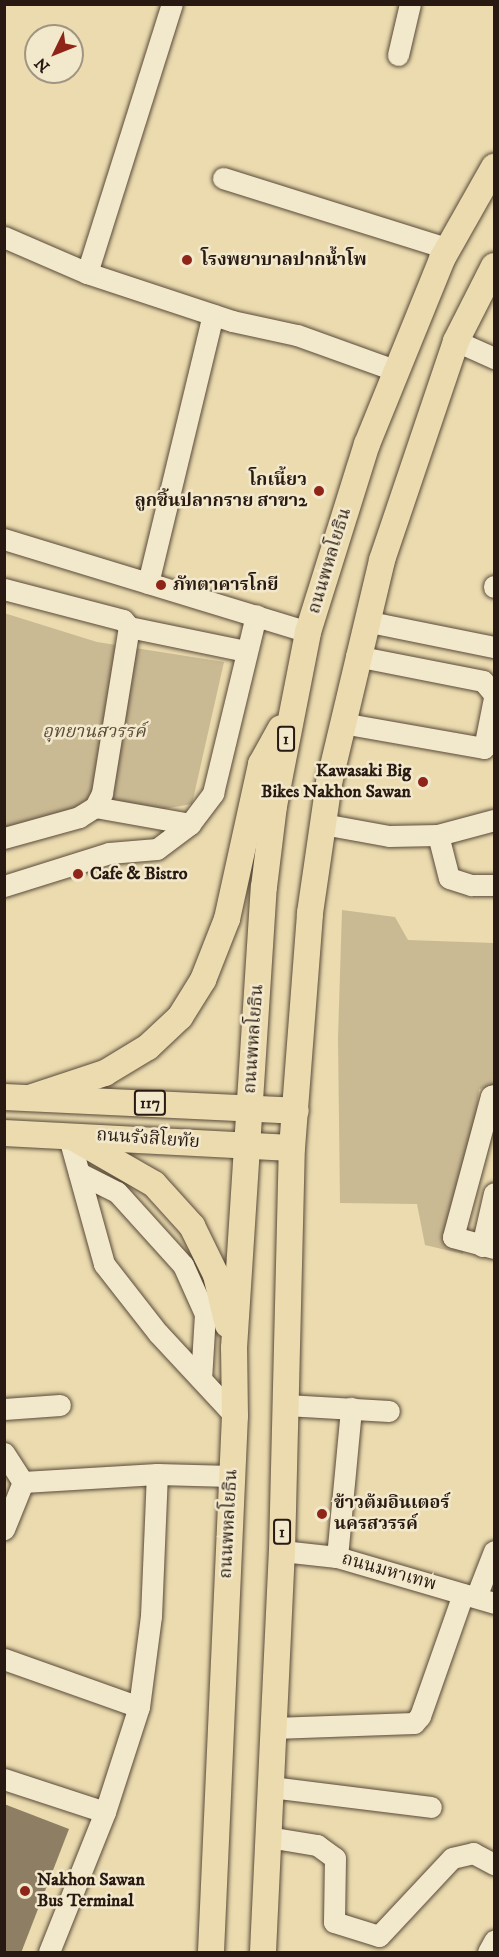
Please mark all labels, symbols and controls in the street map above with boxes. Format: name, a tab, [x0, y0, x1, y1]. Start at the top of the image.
north arrow	[24, 24, 84, 84]
text: N	[31, 53, 54, 77]
place label: โรงพยาบาลปากน้ำโพ	[201, 249, 367, 271]
marker: โรงพยาบาลปากน้ำโพ	[178, 251, 196, 269]
place label: โกเนี้ยว ลูกชิ้นปลากราย สาขา2	[135, 470, 307, 512]
marker: โกเนี้ยว ลูกชิ้นปลากราย สาขา2	[312, 484, 326, 498]
street label: ถนนพหลโยธิน	[304, 505, 356, 617]
place label: ภัทตาคารโกยี	[173, 574, 278, 596]
marker: ภัทตาคารโกยี	[154, 578, 168, 592]
park label: อุทยานสวรรค์	[42, 721, 146, 743]
road number: 1	[277, 726, 295, 752]
place label: Kawasaki Big Bikes Nakhon Sawan	[261, 761, 411, 804]
marker: Kawasaki Big Bikes Nakhon Sawan	[416, 775, 430, 789]
place label: Cafe & Bistro	[90, 863, 187, 885]
marker: Cafe & Bistro	[71, 867, 85, 881]
street label: ถนนพหลโยธิน	[239, 984, 269, 1094]
road number: 117	[134, 1090, 166, 1116]
street label: ถนนรังสิโยทัย	[96, 1125, 200, 1153]
street label: ถนนพหลโยธิน	[215, 1469, 243, 1579]
place label: ข้าวต้มอินเตอร์ นครสวรรค์	[334, 1493, 449, 1536]
marker: ข้าวต้มอินเตอร์ นครสวรรค์	[315, 1507, 329, 1521]
road number: 1	[273, 1519, 291, 1545]
street label: ถนนมหาเทพ	[339, 1548, 439, 1596]
place label: Nakhon Sawan Bus Terminal	[37, 1870, 145, 1912]
marker: Nakhon Sawan Bus Terminal	[18, 1884, 32, 1898]

